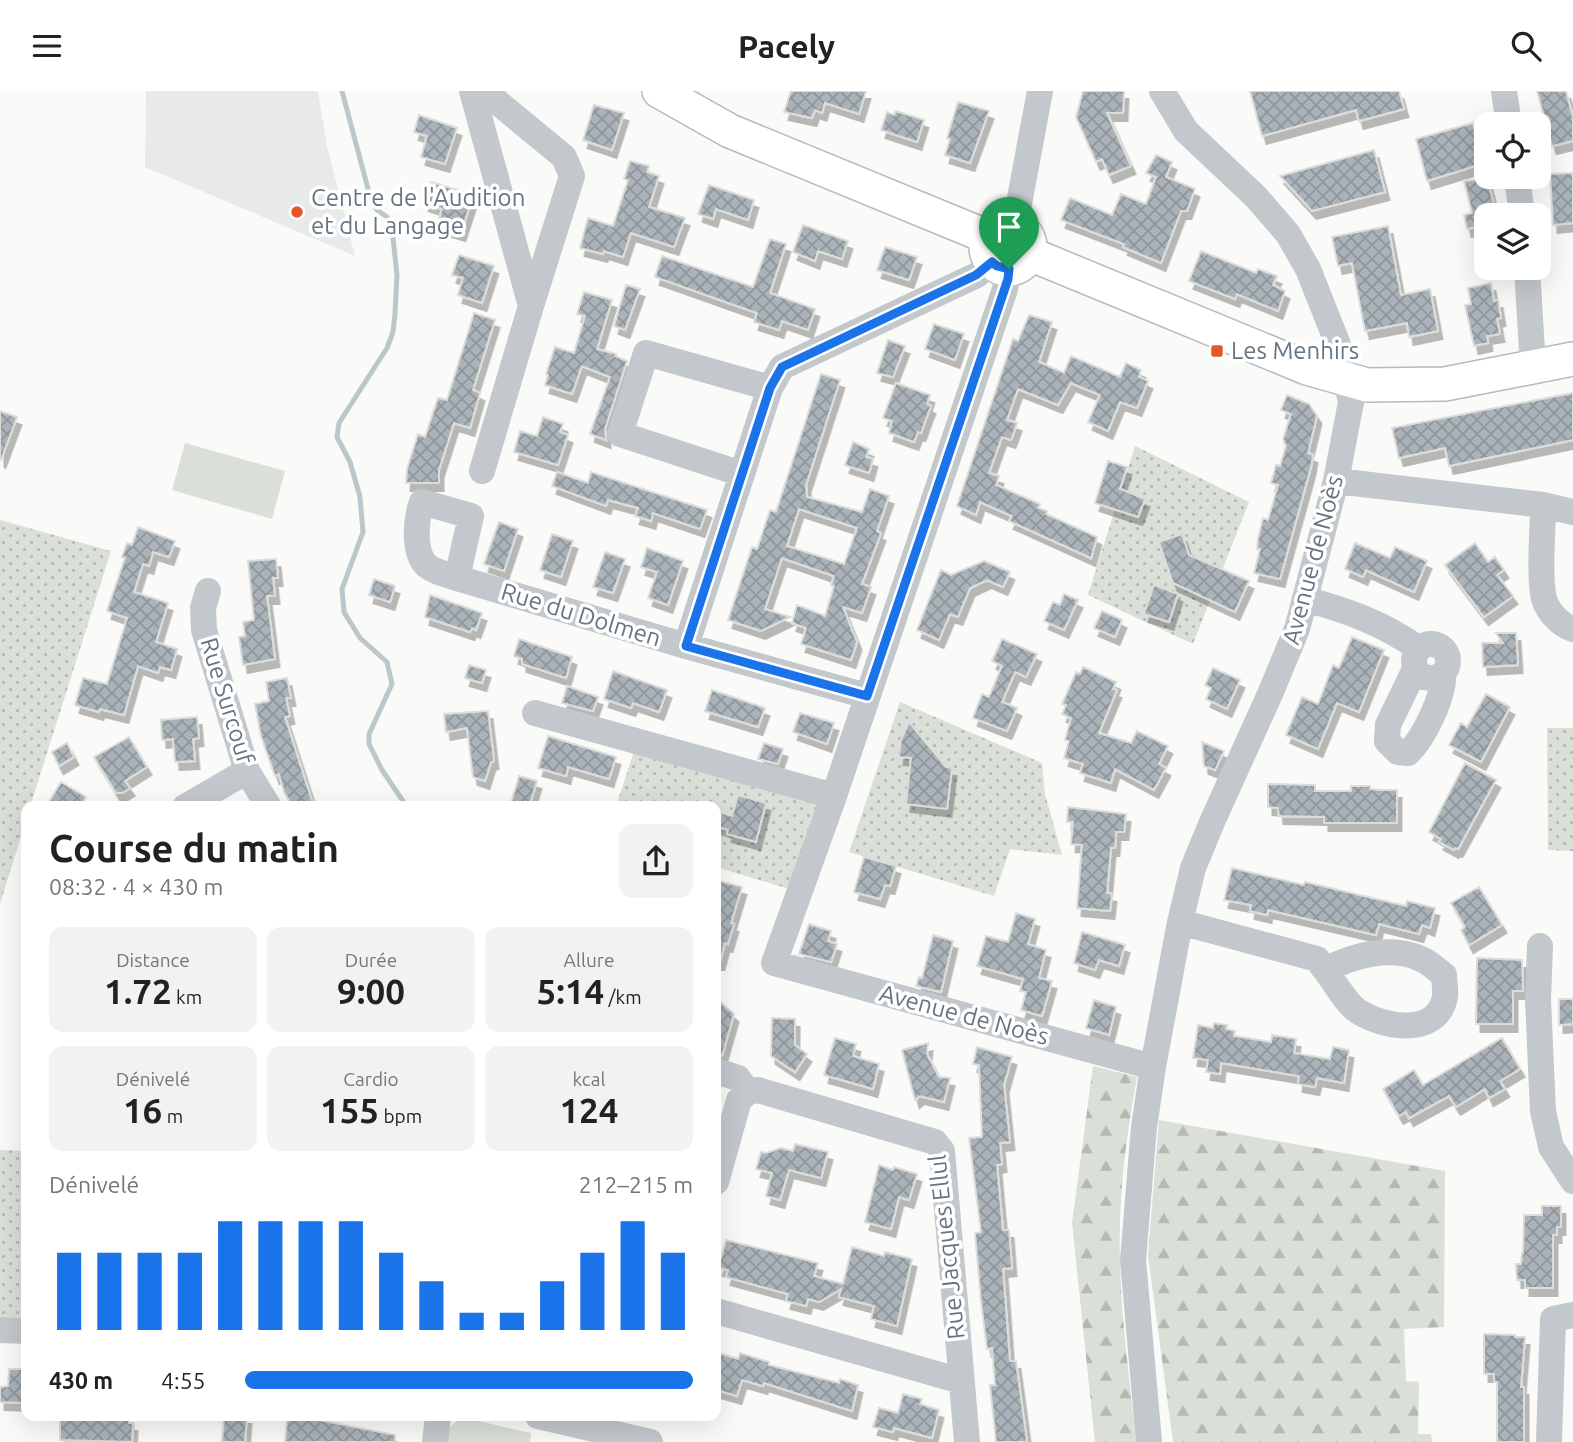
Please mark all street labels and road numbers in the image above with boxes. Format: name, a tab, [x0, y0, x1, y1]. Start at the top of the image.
street label: Avenue de Noès	[1277, 472, 1348, 647]
street label: Rue du Dolmen	[498, 577, 664, 652]
street label: Rue Surcouf	[195, 634, 260, 768]
street label: Avenue de Noès	[877, 979, 1052, 1050]
street label: Rue Jacques Ellul	[923, 1153, 970, 1341]

